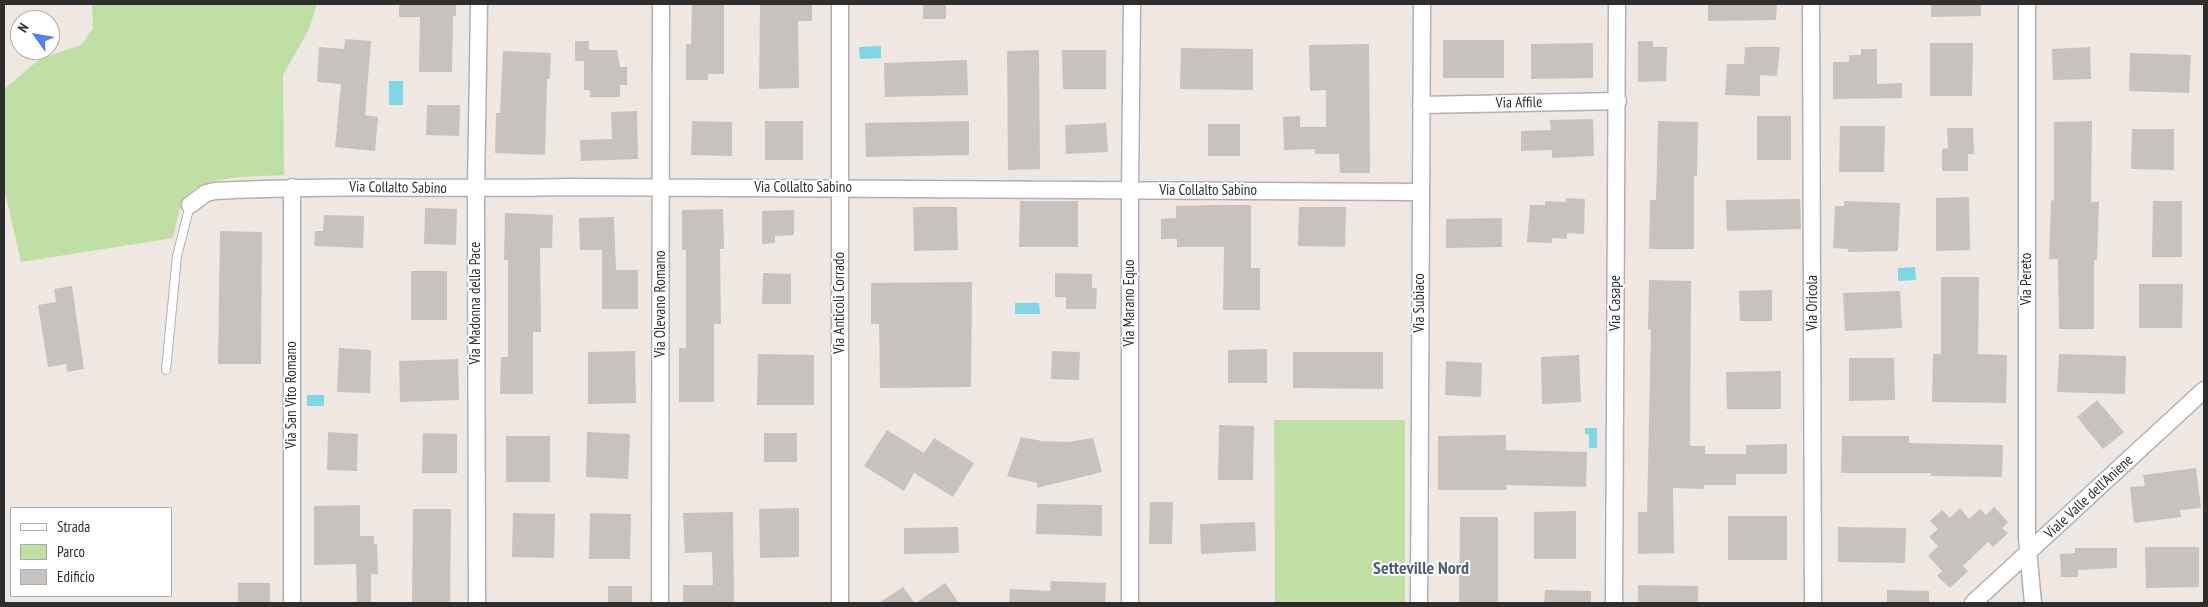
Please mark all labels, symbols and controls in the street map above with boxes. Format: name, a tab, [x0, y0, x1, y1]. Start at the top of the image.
north arrow	[10, 10, 60, 60]
text: N	[13, 20, 33, 36]
street label: Via Affile	[1496, 94, 1542, 112]
street label: Via Collalto Sabino	[349, 178, 447, 198]
street label: Via Collalto Sabino	[754, 179, 852, 197]
street label: Via Collalto Sabino	[1159, 182, 1257, 200]
street label: Via Madonna della Pace	[467, 242, 485, 364]
street label: Via Olevano Romano	[652, 250, 670, 358]
street label: Via Anticoli Corrado	[831, 252, 849, 354]
street label: Via Pereto	[2018, 253, 2036, 305]
street label: Via Marano Equo	[1121, 259, 1139, 347]
street label: Via Subiaco	[1411, 273, 1429, 333]
street label: Via Casape	[1607, 275, 1625, 331]
street label: Via Oricola	[1804, 275, 1822, 331]
street label: Via San Vito Romano	[283, 341, 301, 449]
street label: Viale Valle dell'Aniene	[2041, 451, 2137, 543]
legend	[10, 507, 172, 597]
text: Strada	[57, 517, 90, 536]
text: Parco	[57, 542, 85, 561]
district label: Setteville Nord	[1373, 558, 1469, 580]
text: Edificio	[57, 567, 95, 586]

